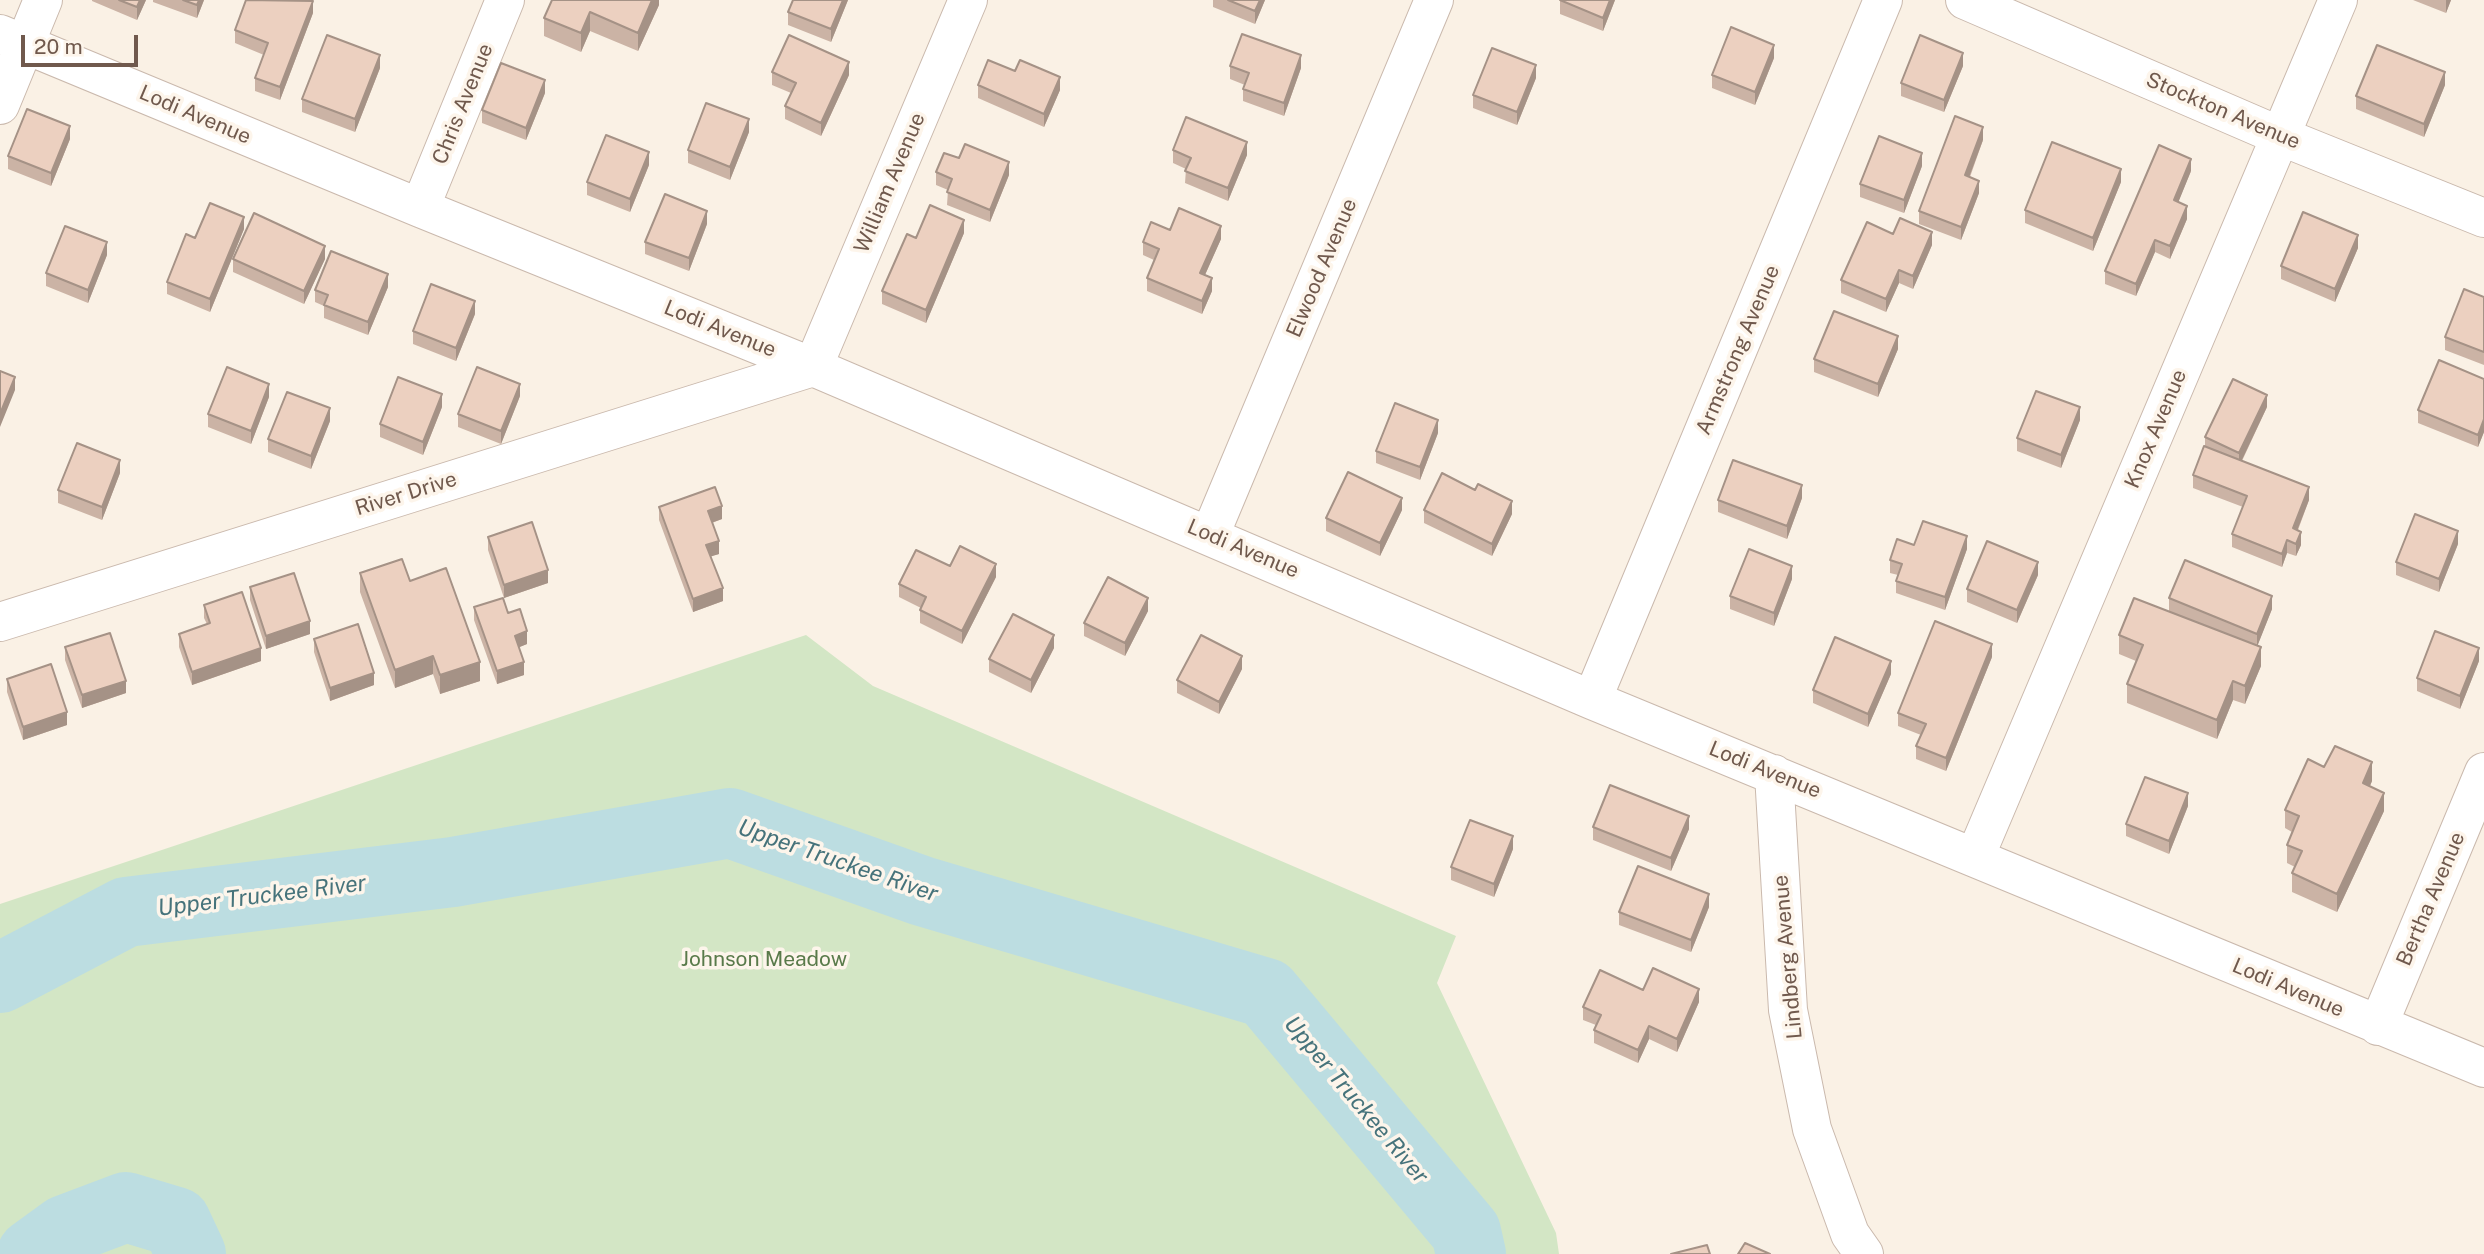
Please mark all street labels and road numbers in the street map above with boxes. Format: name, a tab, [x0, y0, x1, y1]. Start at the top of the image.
street label: Chris Avenue	[427, 40, 499, 168]
street label: Stockton Avenue	[2142, 67, 2304, 155]
street label: Lodi Avenue	[135, 80, 255, 150]
street label: William Avenue	[849, 109, 931, 257]
street label: Elwood Avenue	[1281, 195, 1363, 341]
street label: Armstrong Avenue	[1691, 261, 1785, 439]
street label: Lodi Avenue	[660, 295, 780, 363]
street label: Knox Avenue	[2120, 366, 2192, 492]
street label: River Drive	[352, 467, 460, 521]
street label: Lodi Avenue	[1183, 514, 1303, 584]
street label: Lodi Avenue	[1705, 736, 1825, 804]
street label: Bertha Avenue	[2391, 828, 2471, 970]
street label: Lindberg Avenue	[1768, 874, 1808, 1040]
street label: Lodi Avenue	[2228, 953, 2348, 1023]

